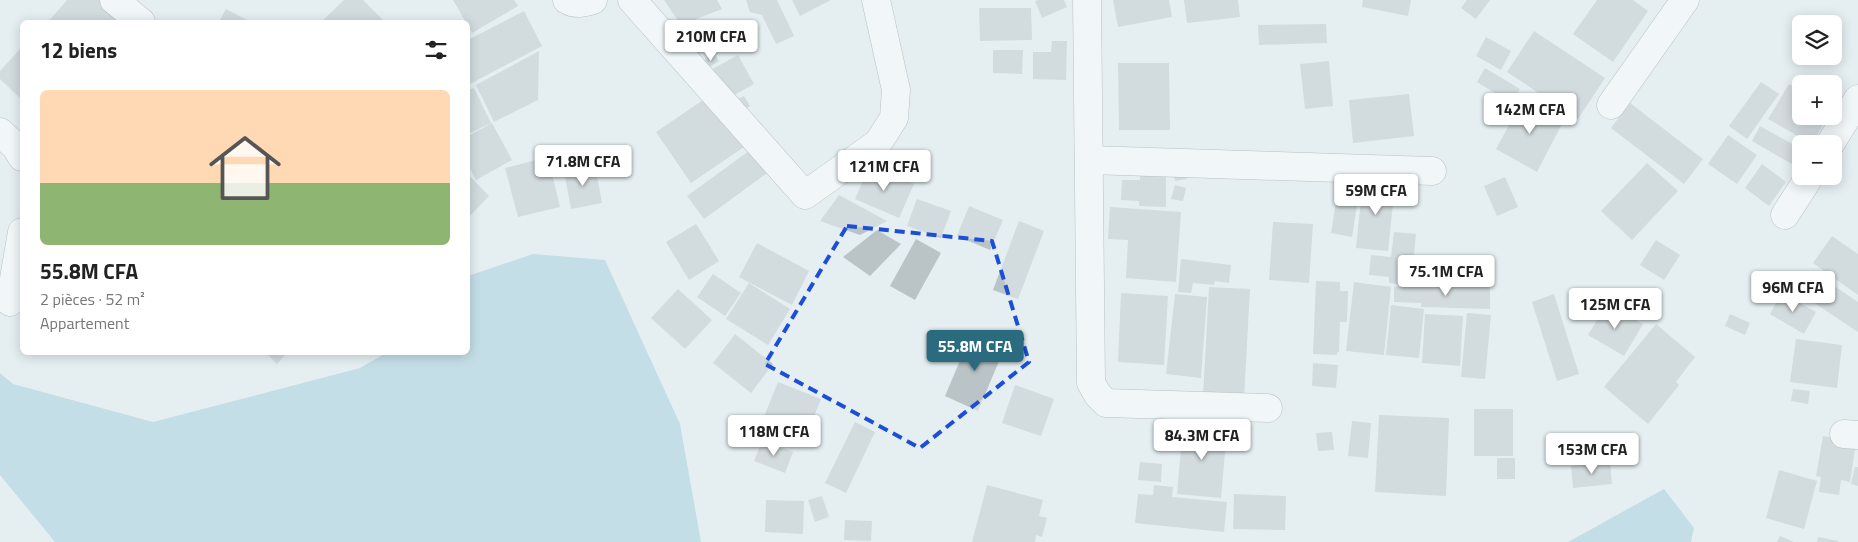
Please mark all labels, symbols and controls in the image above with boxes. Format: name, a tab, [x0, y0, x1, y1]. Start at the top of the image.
map controls	[1792, 15, 1842, 185]
button: layers	[1792, 15, 1842, 65]
pin: 210M CFA	[659, 20, 763, 62]
text: 210M CFA	[676, 24, 746, 48]
text: 12 biens	[40, 34, 117, 66]
icon: filters	[422, 36, 450, 64]
button: +	[1792, 75, 1842, 125]
pin: 142M CFA	[1478, 92, 1582, 135]
text: 142M CFA	[1495, 97, 1565, 121]
icon: home	[200, 123, 290, 213]
button: −	[1792, 135, 1842, 185]
pin: 71.8M CFA	[526, 144, 640, 187]
text: 71.8M CFA	[546, 149, 620, 173]
pin: 121M CFA	[832, 150, 936, 192]
text: 121M CFA	[849, 154, 919, 178]
pin: 59M CFA	[1330, 174, 1422, 216]
text: 59M CFA	[1345, 178, 1407, 202]
pin: 75.1M CFA	[1389, 254, 1503, 297]
text: 55.8M CFA	[40, 255, 138, 287]
text: 75.1M CFA	[1409, 259, 1483, 283]
pin: 96M CFA	[1747, 270, 1839, 313]
text: 96M CFA	[1762, 275, 1824, 299]
text: 2 pièces · 52 m²	[40, 287, 145, 311]
pin: 125M CFA	[1563, 288, 1667, 330]
text: 125M CFA	[1580, 292, 1650, 316]
text: Appartement	[40, 311, 129, 335]
pin: 55.8M CFA	[918, 330, 1032, 372]
text: 55.8M CFA	[938, 334, 1012, 358]
pin: 118M CFA	[722, 414, 826, 457]
pin: 84.3M CFA	[1145, 418, 1259, 461]
text: 118M CFA	[739, 419, 809, 443]
text: 84.3M CFA	[1165, 423, 1239, 447]
pin: 153M CFA	[1540, 432, 1644, 475]
text: 153M CFA	[1557, 437, 1627, 461]

